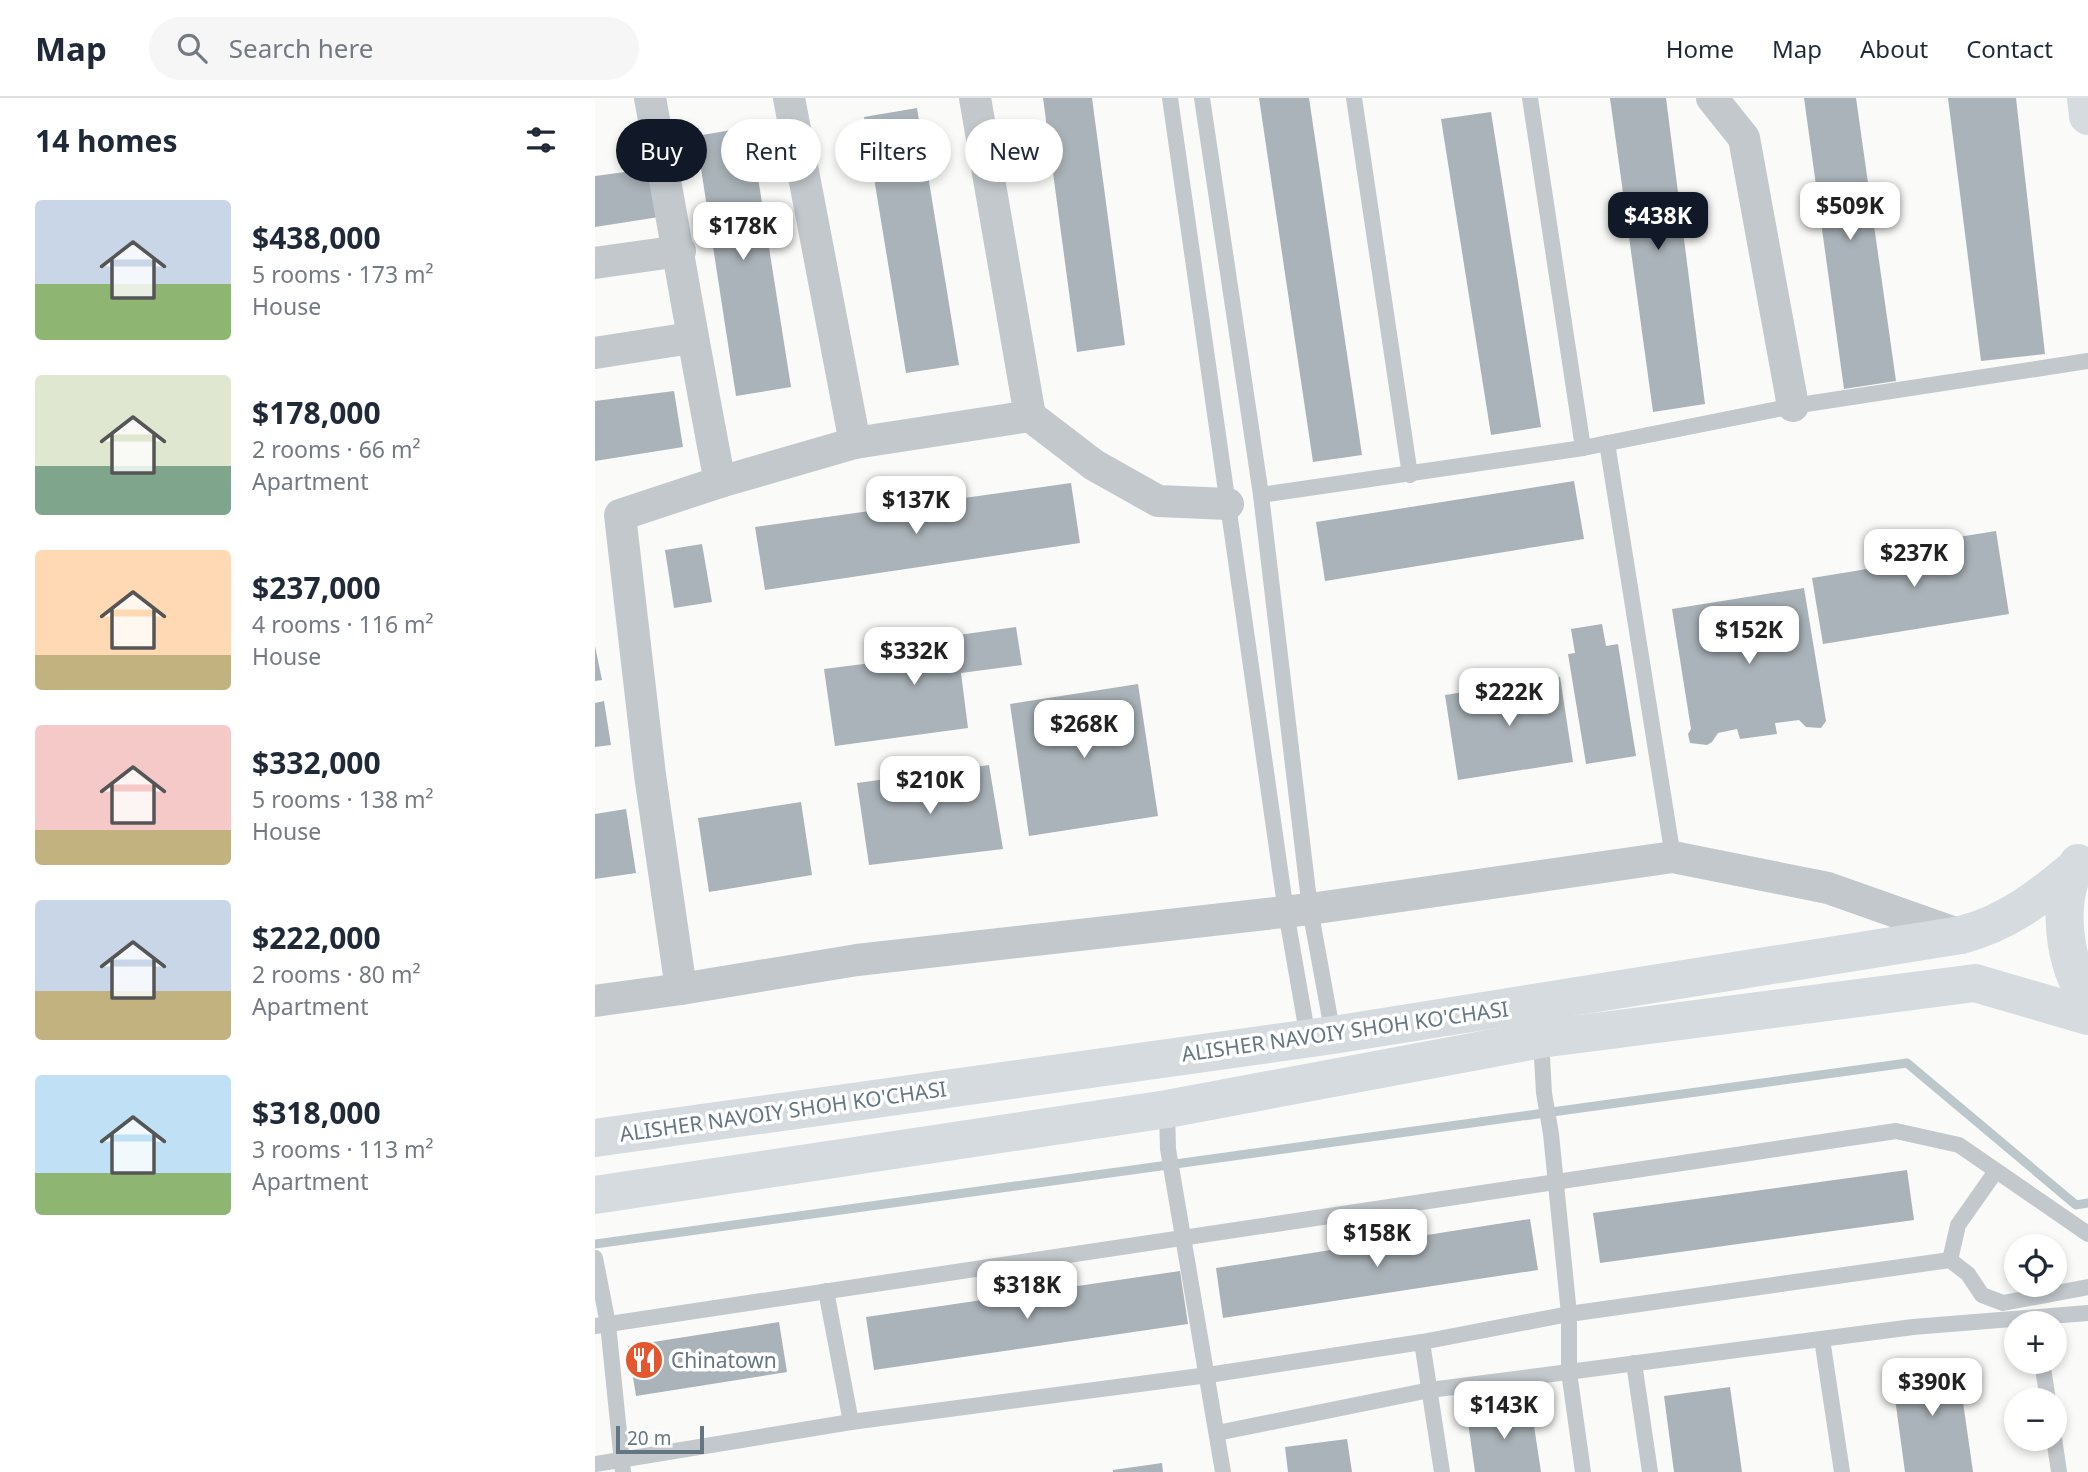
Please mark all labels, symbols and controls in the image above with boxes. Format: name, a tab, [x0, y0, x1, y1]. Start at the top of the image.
search box	[149, 17, 639, 80]
text: Map	[35, 26, 107, 71]
icon: search	[173, 29, 211, 67]
text: Search here	[229, 30, 373, 66]
text: Home	[1666, 32, 1734, 65]
text: Map	[1772, 32, 1822, 65]
text: About	[1860, 32, 1928, 65]
text: Contact	[1966, 32, 2053, 65]
chip: Buy	[616, 119, 707, 182]
chip: Rent	[721, 119, 821, 182]
chip: Filters	[835, 119, 951, 182]
chip: New	[965, 119, 1063, 182]
text: 14 homes	[35, 120, 178, 161]
icon: filters	[522, 121, 560, 159]
pin: $509K	[1801, 183, 1899, 242]
text: $509K	[1816, 189, 1884, 221]
pin: $438K	[1609, 192, 1707, 252]
text: $438K	[1624, 199, 1692, 231]
pin: $178K	[694, 202, 792, 262]
text: $178K	[709, 209, 777, 241]
text: $438,000	[252, 217, 381, 258]
icon: home	[91, 228, 175, 312]
text: 5 rooms · 173 m²	[252, 258, 434, 290]
text: House	[252, 290, 321, 322]
text: $178,000	[252, 392, 381, 433]
icon: home	[91, 403, 175, 487]
text: 2 rooms · 66 m²	[252, 433, 421, 465]
text: Apartment	[252, 465, 369, 497]
pin: $137K	[867, 476, 965, 536]
text: $137K	[882, 483, 950, 515]
pin: $237K	[1865, 530, 1963, 589]
text: $237K	[1880, 536, 1948, 568]
text: $237,000	[252, 567, 381, 608]
icon: home	[91, 578, 175, 662]
pin: $152K	[1700, 606, 1798, 666]
text: 4 rooms · 116 m²	[252, 608, 434, 640]
text: $152K	[1715, 613, 1783, 645]
pin: $332K	[865, 628, 963, 687]
text: $332K	[880, 634, 948, 666]
text: House	[252, 640, 321, 672]
pin: $222K	[1460, 668, 1558, 728]
text: $222K	[1475, 675, 1543, 707]
pin: $268K	[1035, 700, 1133, 760]
text: $268K	[1050, 707, 1118, 739]
text: $332,000	[252, 742, 381, 783]
icon: home	[91, 753, 175, 837]
pin: $210K	[881, 756, 979, 816]
text: $210K	[896, 763, 964, 795]
text: 5 rooms · 138 m²	[252, 783, 434, 815]
text: House	[252, 815, 321, 847]
text: $222,000	[252, 917, 381, 958]
icon: home	[91, 928, 175, 1012]
text: 2 rooms · 80 m²	[252, 958, 421, 990]
text: Apartment	[252, 990, 369, 1022]
street label: ALISHER NAVOIY SHOH KO'CHASI	[1180, 994, 1510, 1068]
street label: ALISHER NAVOIY SHOH KO'CHASI	[618, 1074, 948, 1148]
text: $318,000	[252, 1092, 381, 1133]
icon: home	[91, 1103, 175, 1187]
text: 3 rooms · 113 m²	[252, 1133, 434, 1165]
text: Apartment	[252, 1165, 369, 1197]
pin: $158K	[1328, 1210, 1426, 1269]
text: $158K	[1343, 1216, 1411, 1248]
map controls	[2004, 1234, 2067, 1451]
button: locate	[2004, 1234, 2067, 1297]
pin: $318K	[978, 1262, 1076, 1321]
text: $318K	[993, 1268, 1061, 1300]
button: +	[2004, 1311, 2067, 1374]
restaurant icon: Chinatown	[623, 1339, 665, 1381]
place label: Chinatown	[671, 1346, 777, 1374]
pin: $390K	[1883, 1358, 1981, 1418]
text: $390K	[1898, 1365, 1966, 1397]
pin: $143K	[1455, 1382, 1553, 1441]
text: $143K	[1470, 1388, 1538, 1420]
button: −	[2004, 1388, 2067, 1451]
scale bar	[616, 1423, 703, 1455]
text: 20 m	[627, 1425, 671, 1451]

